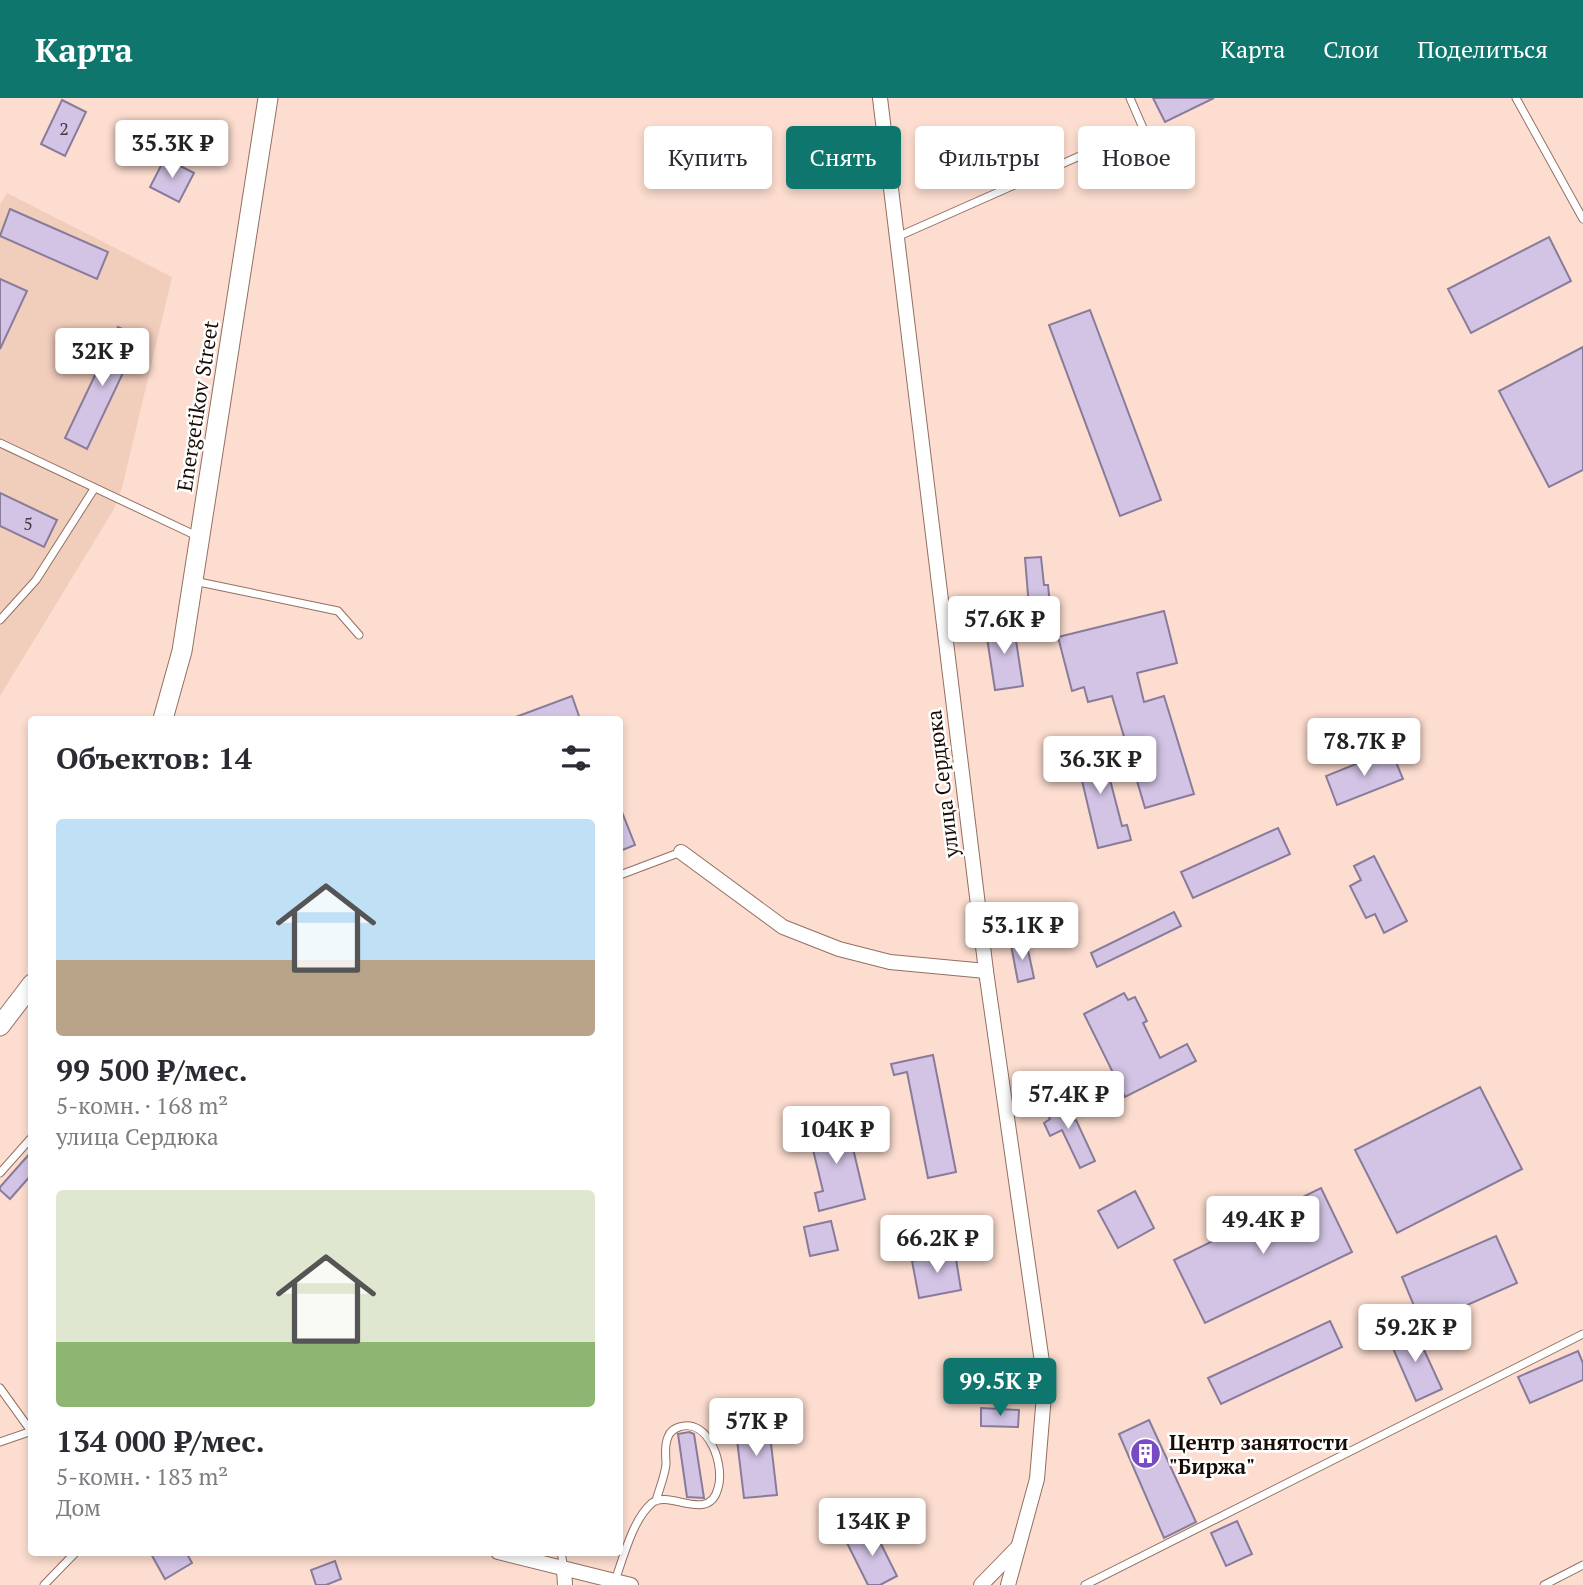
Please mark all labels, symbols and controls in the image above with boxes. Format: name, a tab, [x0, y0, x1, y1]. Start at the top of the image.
text: Карта	[35, 28, 133, 71]
text: Карта	[1220, 33, 1285, 65]
text: Слои	[1323, 33, 1379, 65]
text: Поделиться	[1417, 33, 1548, 65]
house number: 2	[59, 116, 69, 140]
pin: 35.3K ₽	[107, 120, 237, 180]
chip: Купить	[644, 126, 772, 189]
chip: Снять	[786, 126, 901, 189]
chip: Фильтры	[915, 126, 1064, 189]
chip: Новое	[1078, 126, 1195, 189]
text: 35.3K ₽	[131, 127, 213, 158]
street label: Energetikov Street	[170, 318, 224, 493]
pin: 32K ₽	[53, 328, 151, 388]
text: 32K ₽	[71, 335, 133, 366]
house number: 5	[23, 511, 33, 535]
pin: 57.6K ₽	[939, 596, 1069, 656]
text: 57.6K ₽	[964, 603, 1044, 634]
street label: улица Сердюка	[919, 708, 965, 860]
pin: 78.7K ₽	[1299, 718, 1429, 778]
text: 78.7K ₽	[1323, 725, 1405, 756]
pin: 36.3K ₽	[1035, 736, 1165, 796]
text: Объектов: 14	[56, 738, 252, 778]
icon: filters	[557, 739, 595, 777]
text: 36.3K ₽	[1059, 743, 1141, 774]
icon: home	[263, 865, 389, 991]
pin: 53.1K ₽	[957, 902, 1087, 962]
text: 53.1K ₽	[981, 909, 1063, 940]
text: 99 500 ₽/мес.	[56, 1050, 248, 1090]
pin: 57.4K ₽	[1003, 1072, 1133, 1131]
text: 57.4K ₽	[1028, 1078, 1108, 1109]
text: 5-комн. · 168 m²	[56, 1090, 228, 1121]
pin: 104K ₽	[779, 1107, 893, 1166]
text: 104K ₽	[799, 1113, 873, 1144]
text: улица Сердюка	[56, 1121, 219, 1152]
pin: 49.4K ₽	[1198, 1196, 1328, 1256]
text: 49.4K ₽	[1222, 1203, 1304, 1234]
pin: 66.2K ₽	[872, 1216, 1002, 1275]
text: 66.2K ₽	[896, 1222, 978, 1253]
icon: home	[263, 1236, 389, 1362]
pin: 59.2K ₽	[1350, 1304, 1480, 1364]
text: 59.2K ₽	[1374, 1311, 1456, 1342]
pin: 99.5K ₽	[935, 1358, 1065, 1418]
text: 99.5K ₽	[959, 1365, 1041, 1396]
pin: 57K ₽	[707, 1398, 805, 1458]
text: 57K ₽	[725, 1405, 787, 1436]
text: 134 000 ₽/мес.	[56, 1421, 265, 1461]
place label: Центр занятости "Биржа"	[1169, 1428, 1348, 1480]
building icon: Центр занятости "Биржа"	[1129, 1437, 1163, 1471]
text: 5-комн. · 183 m²	[56, 1461, 228, 1492]
text: Дом	[56, 1492, 101, 1523]
pin: 134K ₽	[815, 1498, 929, 1558]
text: 134K ₽	[835, 1505, 909, 1536]

